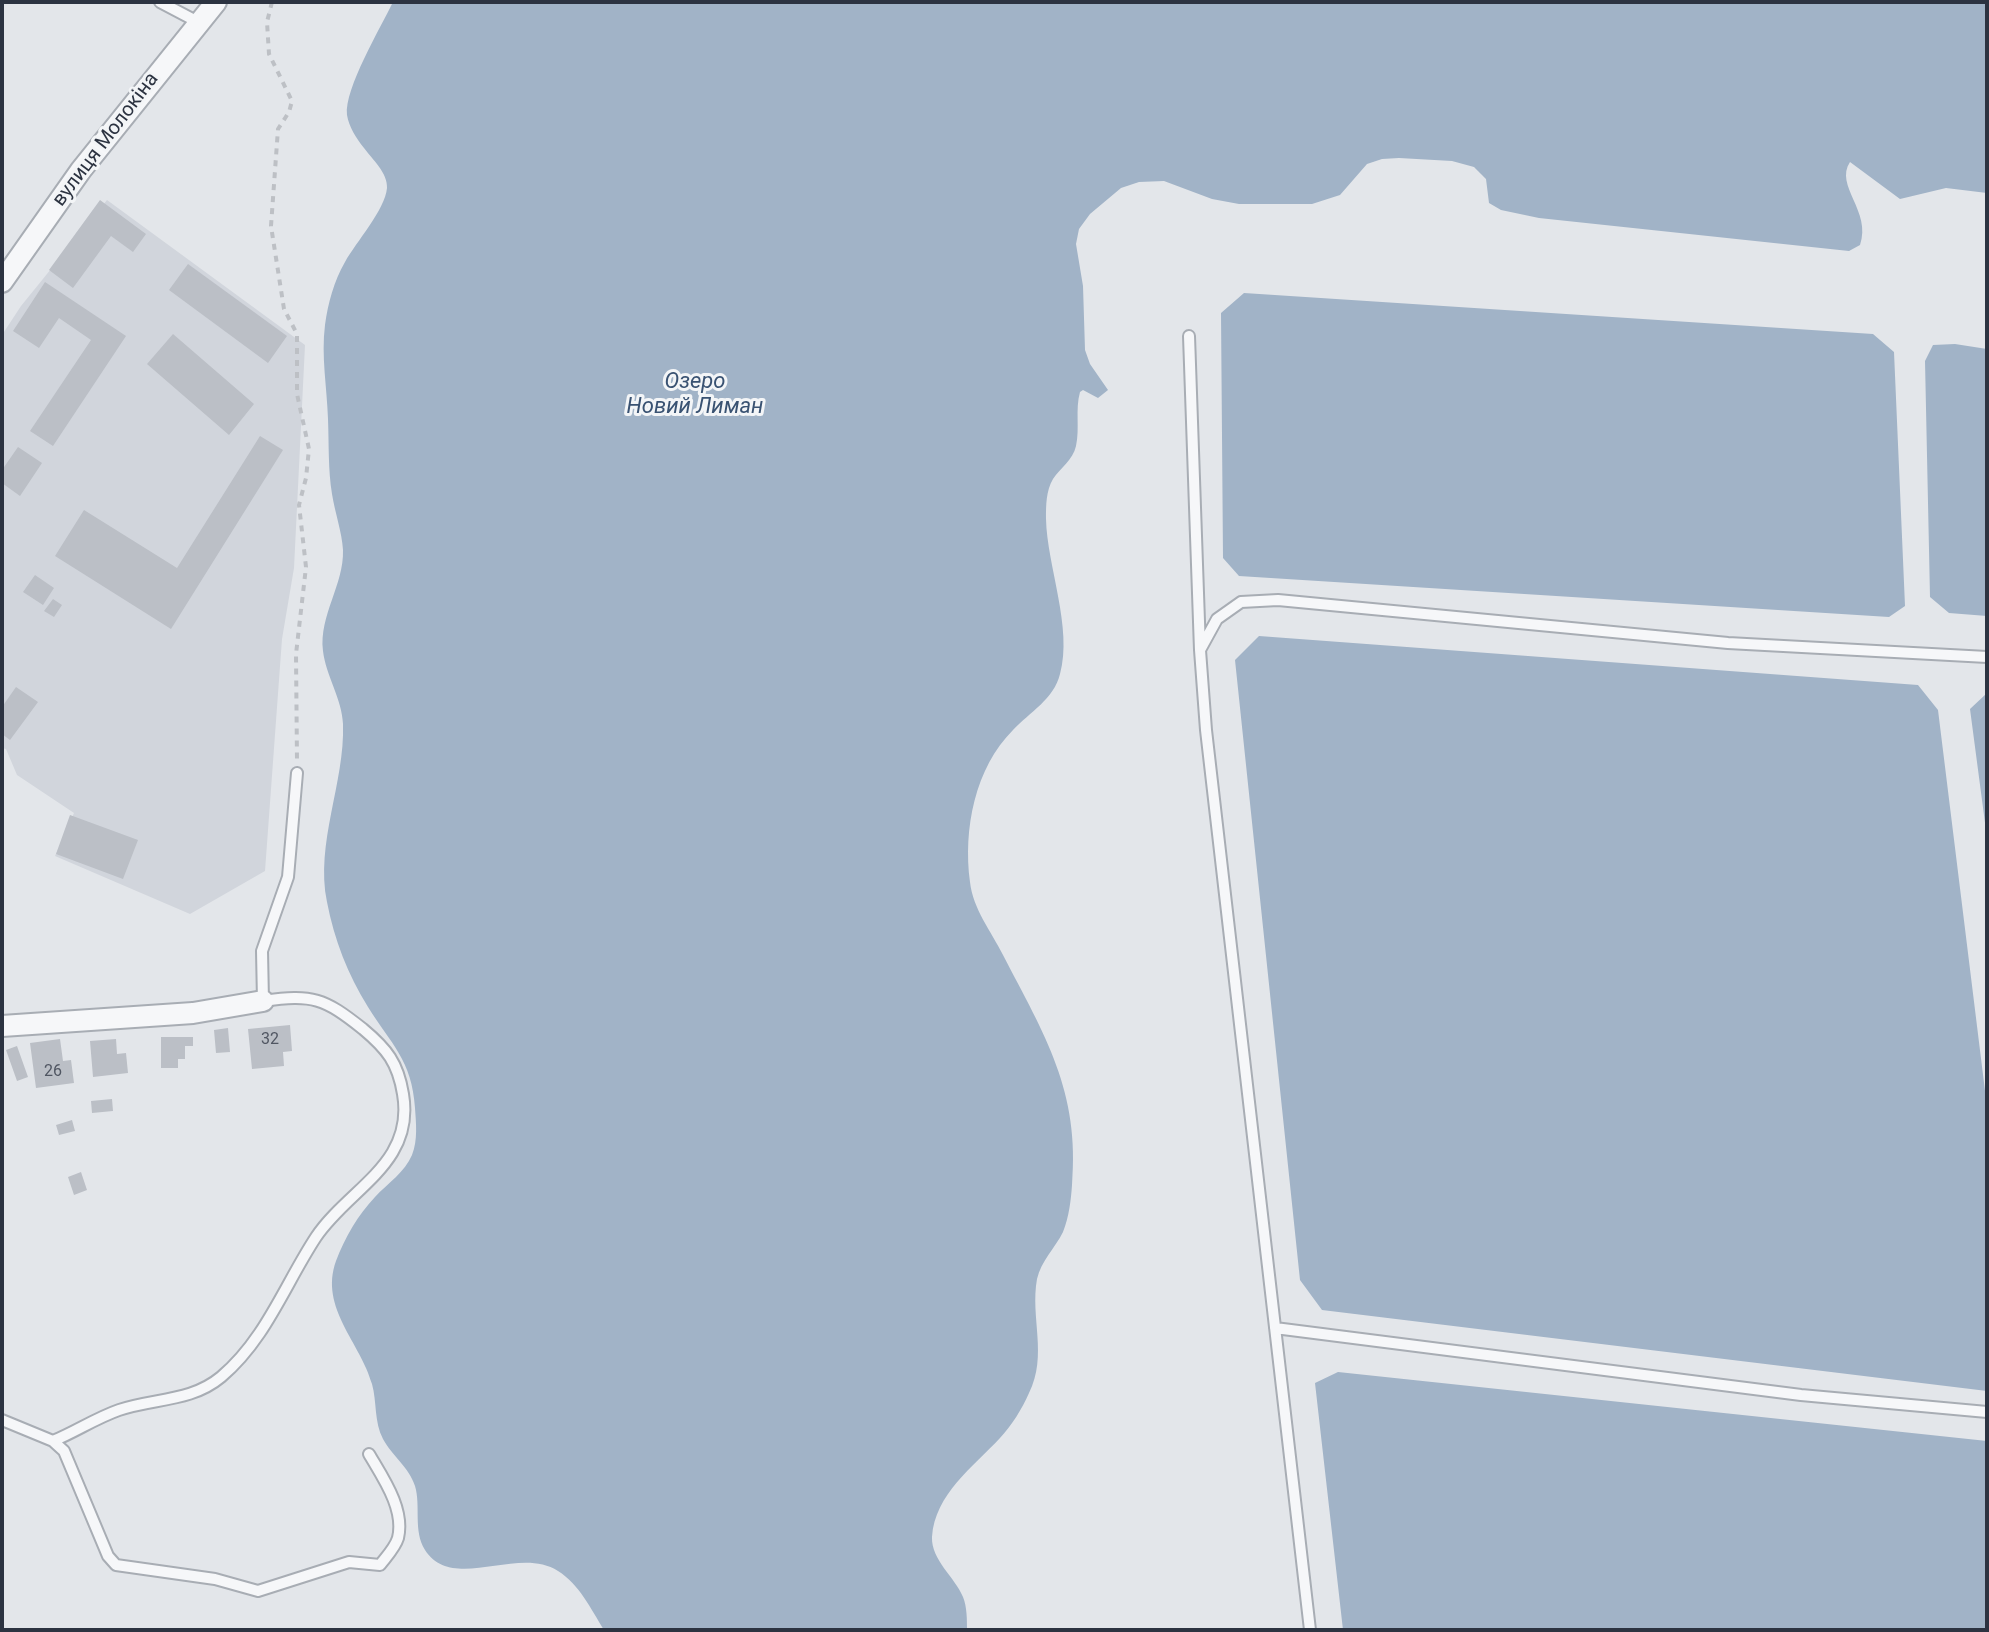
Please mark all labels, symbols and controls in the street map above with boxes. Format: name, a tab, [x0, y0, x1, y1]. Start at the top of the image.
street label: вулиця Молокіна	[48, 68, 164, 212]
water label: Озеро Новий Лиман	[627, 369, 763, 420]
house number: 32	[261, 1030, 279, 1050]
house number: 26	[44, 1062, 62, 1082]

